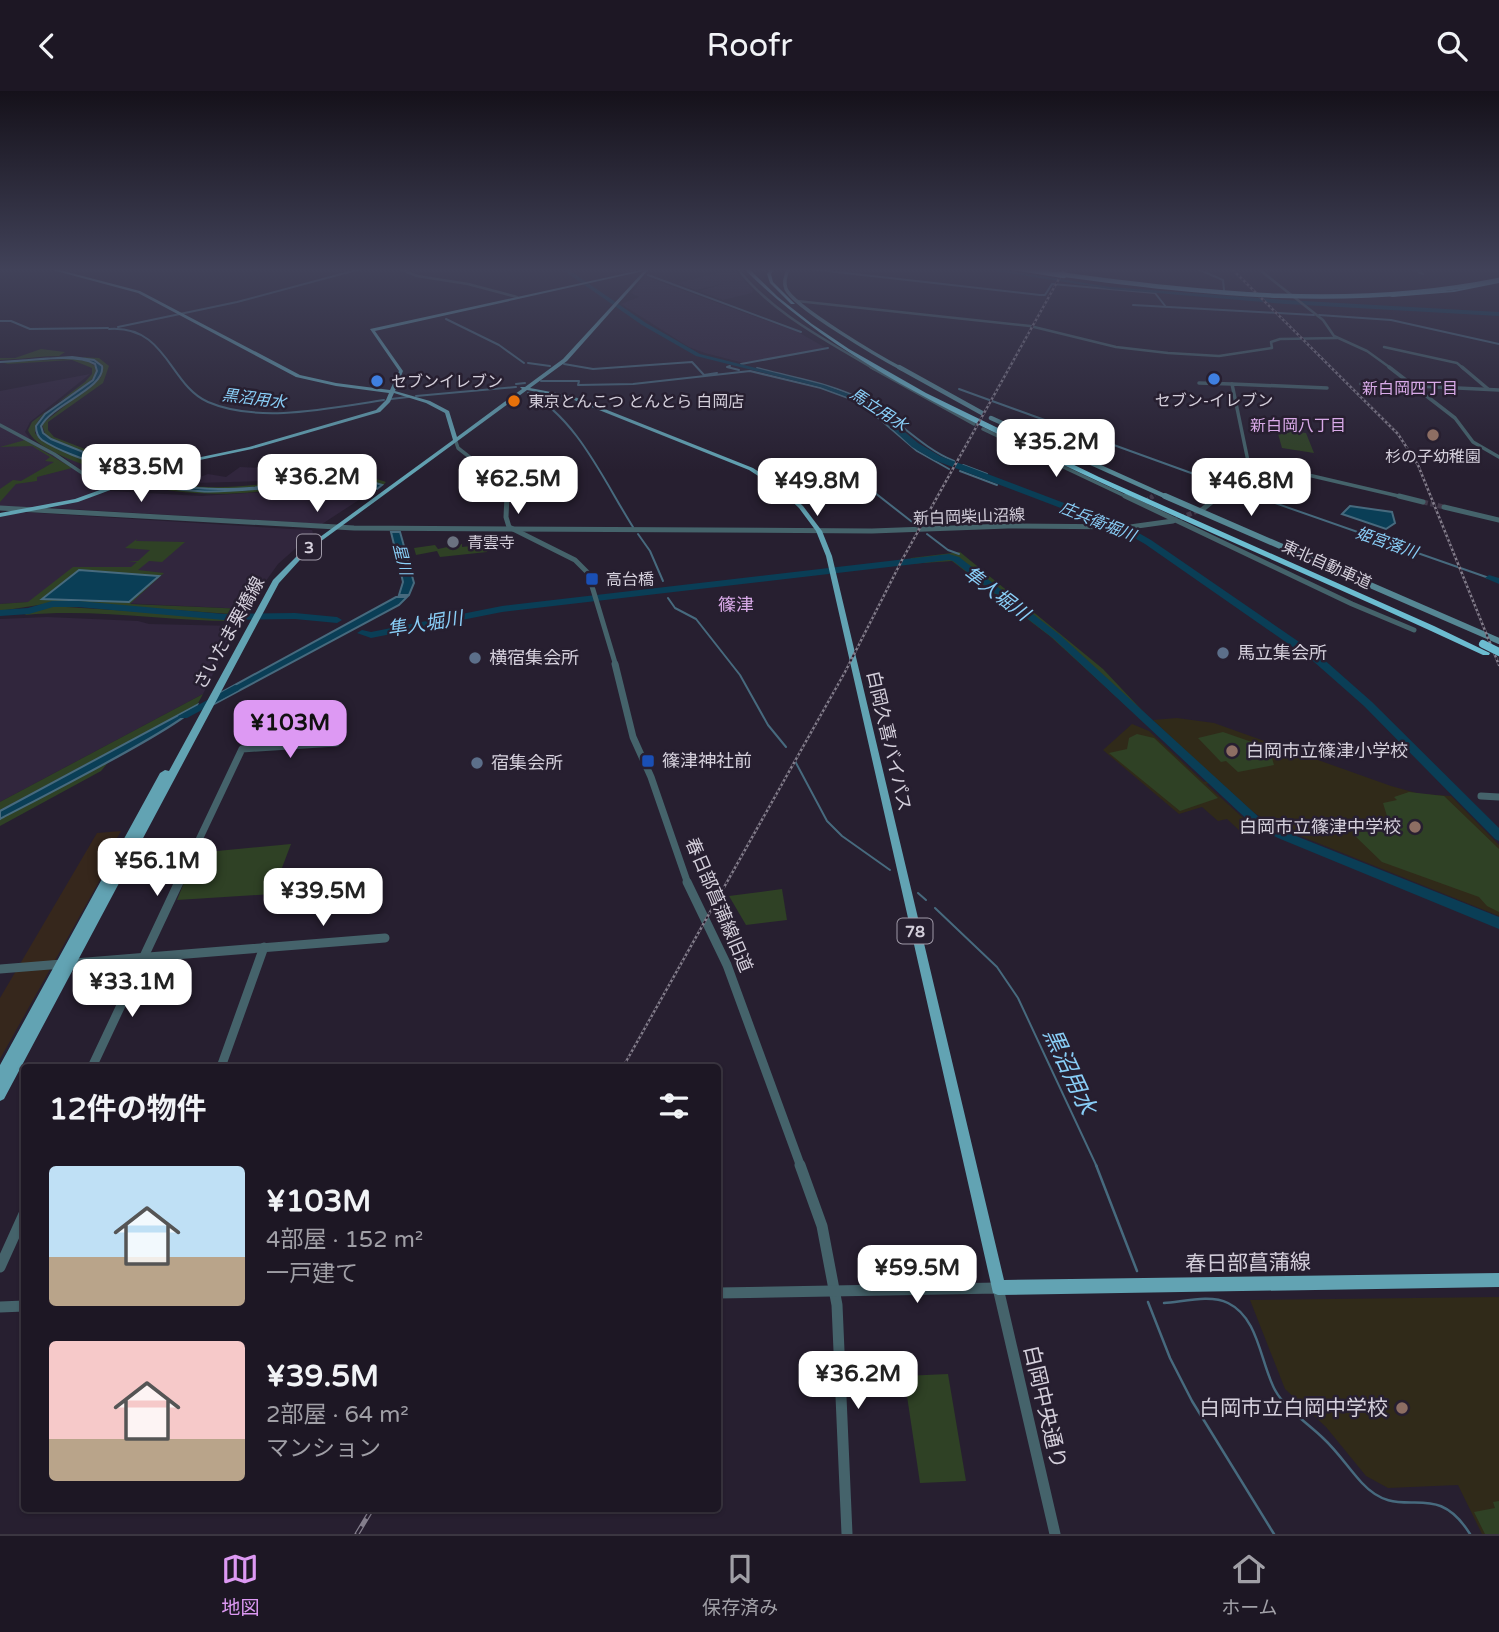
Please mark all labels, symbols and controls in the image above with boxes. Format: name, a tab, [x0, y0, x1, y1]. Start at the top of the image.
icon: back	[28, 27, 66, 65]
text: Roofr	[706, 27, 793, 65]
icon: search	[1433, 27, 1471, 65]
marker: セブン-イレブン	[1206, 371, 1222, 387]
place label: セブンイレブン	[391, 372, 503, 392]
marker: セブンイレブン	[369, 373, 385, 389]
district label: 新白岡四丁目	[1362, 379, 1458, 399]
water label: 馬立用水	[846, 384, 912, 437]
water label: 黒沼用水	[221, 385, 289, 413]
place label: セブン-イレブン	[1155, 391, 1273, 411]
place label: 東京とんこつ とんとら 白岡店	[528, 392, 744, 412]
marker: 東京とんこつ とんとら 白岡店	[506, 393, 522, 409]
district label: 新白岡八丁目	[1250, 416, 1346, 436]
pin: ¥35.2M	[999, 419, 1113, 479]
marker: 杉の子幼稚園	[1425, 427, 1441, 443]
text: ¥35.2M	[1013, 428, 1099, 456]
pin: ¥83.5M	[84, 445, 198, 504]
place label: 杉の子幼稚園	[1385, 447, 1481, 467]
text: ¥83.5M	[98, 453, 184, 481]
pin: ¥36.2M	[260, 455, 374, 514]
pin: ¥62.5M	[461, 457, 575, 516]
pin: ¥49.8M	[760, 459, 874, 518]
pin: ¥46.8M	[1194, 459, 1308, 518]
text: ¥36.2M	[274, 463, 360, 491]
text: ¥62.5M	[475, 465, 561, 493]
text: ¥49.8M	[774, 467, 860, 495]
text: ¥46.8M	[1208, 467, 1294, 495]
water label: 庄兵衛堀川	[1057, 498, 1140, 547]
street label: 新白岡柴山沼線	[913, 505, 1025, 529]
water label: 姫宮落川	[1353, 523, 1422, 563]
place label: 青雲寺	[467, 533, 515, 553]
marker: 青雲寺	[445, 534, 461, 550]
road number: 3	[297, 535, 321, 559]
street label: 東北自動車道	[1279, 536, 1375, 594]
water label: 星川	[388, 541, 416, 579]
water label: 隼人堀川	[959, 562, 1035, 627]
place label: 高台橋	[606, 570, 654, 590]
marker: 高台橋	[584, 571, 600, 587]
street label: さいたま栗橋線	[189, 573, 269, 693]
district label: 篠津	[718, 594, 754, 616]
water label: 隼人堀川	[386, 607, 466, 641]
place label: 馬立集会所	[1237, 642, 1327, 664]
marker: 馬立集会所	[1215, 645, 1231, 661]
place label: 横宿集会所	[489, 647, 579, 669]
marker: 横宿集会所	[467, 650, 483, 666]
street label: 白岡久喜バイパス	[862, 669, 916, 813]
pin: ¥103M	[241, 701, 339, 760]
text: ¥103M	[250, 709, 330, 737]
place label: 白岡市立篠津小学校	[1246, 740, 1408, 762]
marker: 白岡市立篠津小学校	[1224, 743, 1240, 759]
place label: 篠津神社前	[662, 750, 752, 772]
place label: 宿集会所	[491, 752, 563, 774]
marker: 篠津神社前	[640, 753, 656, 769]
marker: 宿集会所	[469, 755, 485, 771]
place label: 白岡市立篠津中学校	[1239, 816, 1401, 838]
marker: 白岡市立篠津中学校	[1407, 819, 1423, 835]
street label: 春日部菖蒲線旧道	[681, 834, 757, 976]
pin: ¥56.1M	[100, 839, 214, 898]
text: ¥56.1M	[114, 847, 200, 875]
pin: ¥39.5M	[266, 869, 380, 928]
text: ¥39.5M	[280, 877, 366, 905]
road number: 78	[898, 919, 932, 943]
pin: ¥33.1M	[75, 960, 189, 1019]
text: ¥33.1M	[89, 968, 175, 996]
water label: 黒沼用水	[1037, 1024, 1102, 1122]
icon: filters	[655, 1087, 693, 1125]
text: 12件の物件	[49, 1091, 207, 1128]
text: ¥103M	[266, 1183, 371, 1220]
icon: home	[105, 1194, 189, 1278]
text: 4部屋 · 152 m²	[266, 1226, 423, 1254]
pin: ¥59.5M	[860, 1245, 974, 1305]
street label: 春日部菖蒲線	[1185, 1250, 1311, 1277]
text: ¥59.5M	[874, 1254, 960, 1282]
text: 一戸建て	[266, 1260, 358, 1288]
street label: 白岡中央通り	[1018, 1343, 1071, 1471]
pin: ¥36.2M	[801, 1351, 915, 1411]
text: ¥39.5M	[266, 1358, 379, 1395]
text: ¥36.2M	[815, 1360, 901, 1388]
icon: home	[105, 1369, 189, 1453]
place label: 白岡市立白岡中学校	[1199, 1396, 1388, 1421]
marker: 白岡市立白岡中学校	[1394, 1400, 1410, 1416]
text: 2部屋 · 64 m²	[266, 1401, 409, 1429]
text: マンション	[266, 1435, 381, 1463]
tab: 地図	[221, 1550, 259, 1619]
tab: 保存済み	[702, 1550, 778, 1619]
tab: ホーム	[1221, 1550, 1278, 1619]

